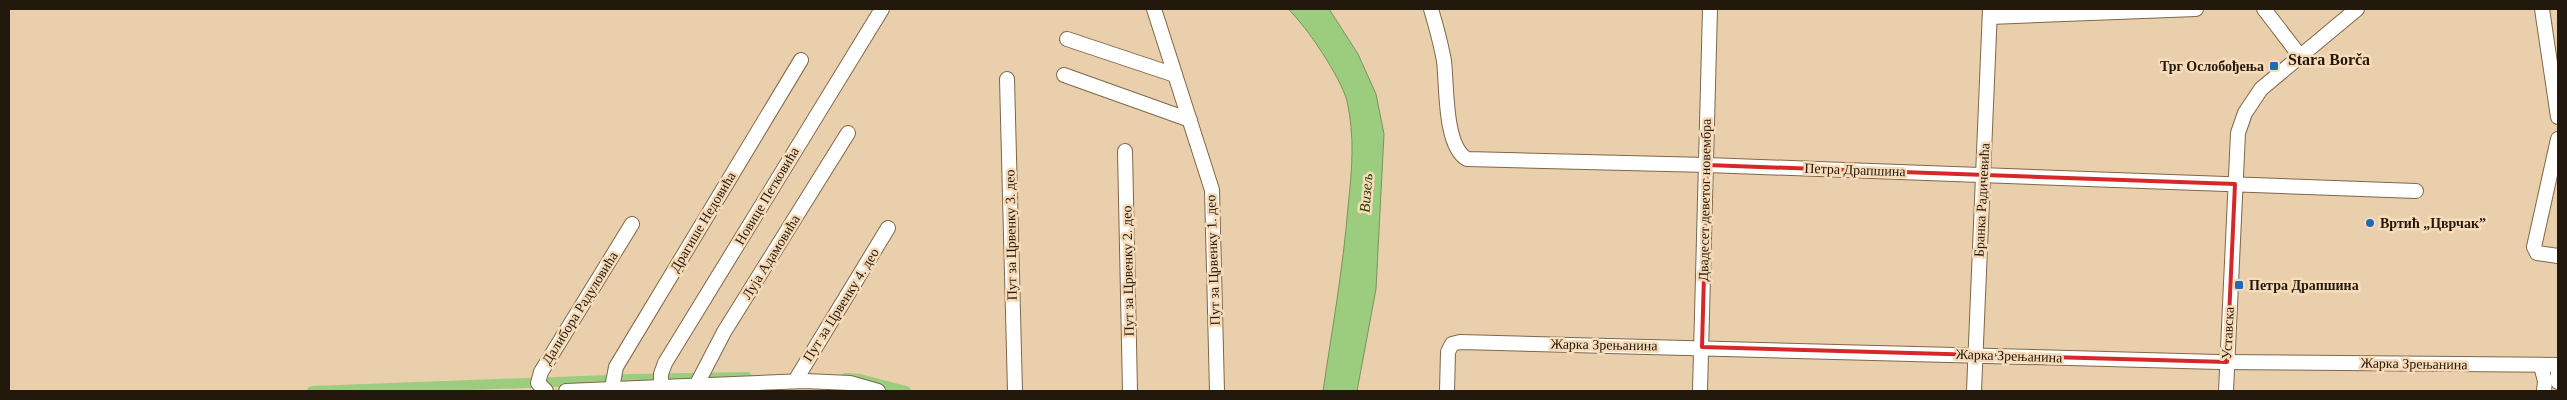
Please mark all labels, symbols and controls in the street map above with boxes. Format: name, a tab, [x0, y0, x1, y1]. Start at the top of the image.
district label: Stara Borča	[2288, 51, 2370, 68]
place label: Трг Ослобођења	[2160, 59, 2264, 74]
marker: Трг Ослобођења	[2268, 60, 2280, 72]
street label: Двадесет деветог новембра	[1696, 118, 1714, 282]
street label: Бранка Радичевића	[1972, 142, 1993, 257]
street label: Новице Петковића	[732, 144, 802, 248]
street label: Петра Драпшина	[1804, 161, 1907, 179]
street label: Драгише Недовића	[667, 169, 739, 275]
street label: Пут за Црвенку 3. део	[1002, 169, 1020, 301]
water label: Визељ	[1357, 173, 1375, 213]
street label: Пут за Црвенку 1. део	[1203, 194, 1223, 326]
street label: Пут за Црвенку 2. део	[1119, 205, 1137, 337]
street label: Луја Адамовића	[739, 211, 803, 302]
place label: Вртић „Цврчак”	[2380, 216, 2486, 231]
marker: Вртић „Цврчак”	[2364, 217, 2376, 229]
street label: Пут за Црвенку 4. део	[800, 246, 882, 364]
street label: Далибора Радуловића	[539, 248, 621, 367]
place label: Петра Драпшина	[2249, 278, 2359, 293]
marker: Петра Драпшина	[2233, 279, 2245, 291]
street label: Уставска	[2219, 306, 2237, 360]
street label: Жарка Зрењанина	[1550, 337, 1658, 353]
street label: Жарка Зрењанина	[1955, 347, 2063, 365]
street label: Жарка Зрењанина	[2360, 356, 2468, 372]

